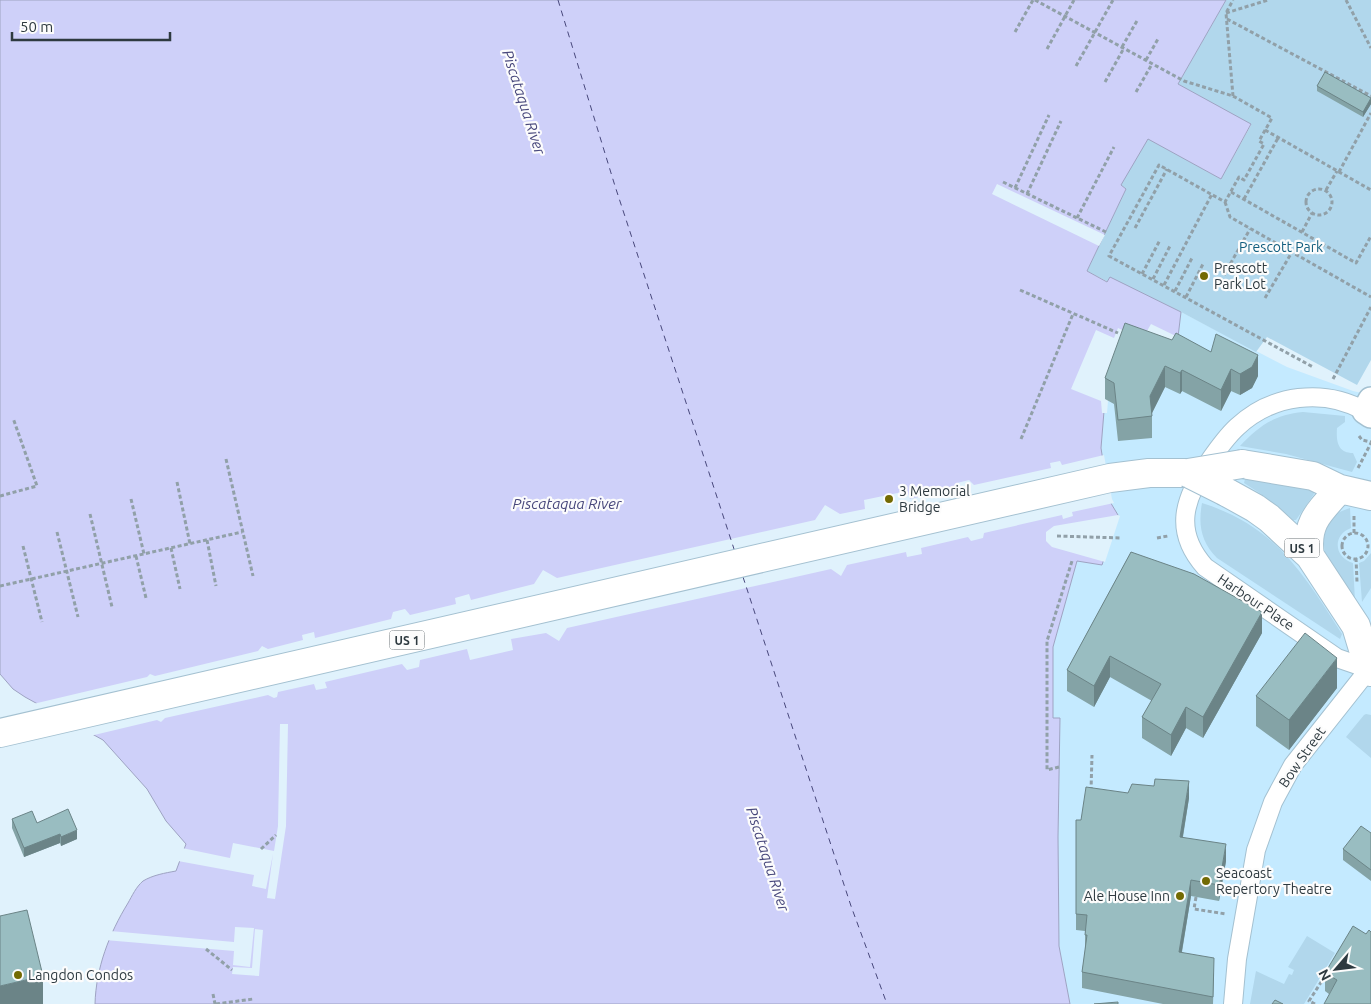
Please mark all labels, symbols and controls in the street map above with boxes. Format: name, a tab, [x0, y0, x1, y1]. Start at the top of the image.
scale bar	[12, 10, 170, 42]
text: 50 m	[20, 18, 53, 35]
water label: Piscataqua River	[499, 48, 549, 158]
park label: Prescott Park	[1239, 239, 1323, 255]
place label: Prescott Park Lot	[1214, 260, 1268, 292]
marker: Prescott Park Lot	[1198, 270, 1210, 282]
place label: 3 Memorial Bridge	[899, 483, 970, 515]
marker: 3 Memorial Bridge	[883, 493, 895, 505]
water label: Piscataqua River	[513, 495, 623, 512]
road number: US 1	[1284, 538, 1320, 558]
street label: Harbour Place	[1215, 571, 1297, 633]
road number: US 1	[390, 630, 424, 650]
street label: Bow Street	[1275, 723, 1329, 790]
water label: Piscataqua River	[743, 805, 793, 915]
place label: Seacoast Repertory Theatre	[1216, 865, 1332, 897]
marker: Seacoast Repertory Theatre	[1200, 875, 1212, 887]
place label: Ale House Inn	[1084, 888, 1170, 904]
marker: Ale House Inn	[1174, 890, 1186, 902]
north arrow	[1311, 944, 1361, 994]
place label: Langdon Condos	[28, 967, 133, 983]
text: N	[1315, 967, 1334, 983]
marker: Langdon Condos	[12, 969, 24, 981]

